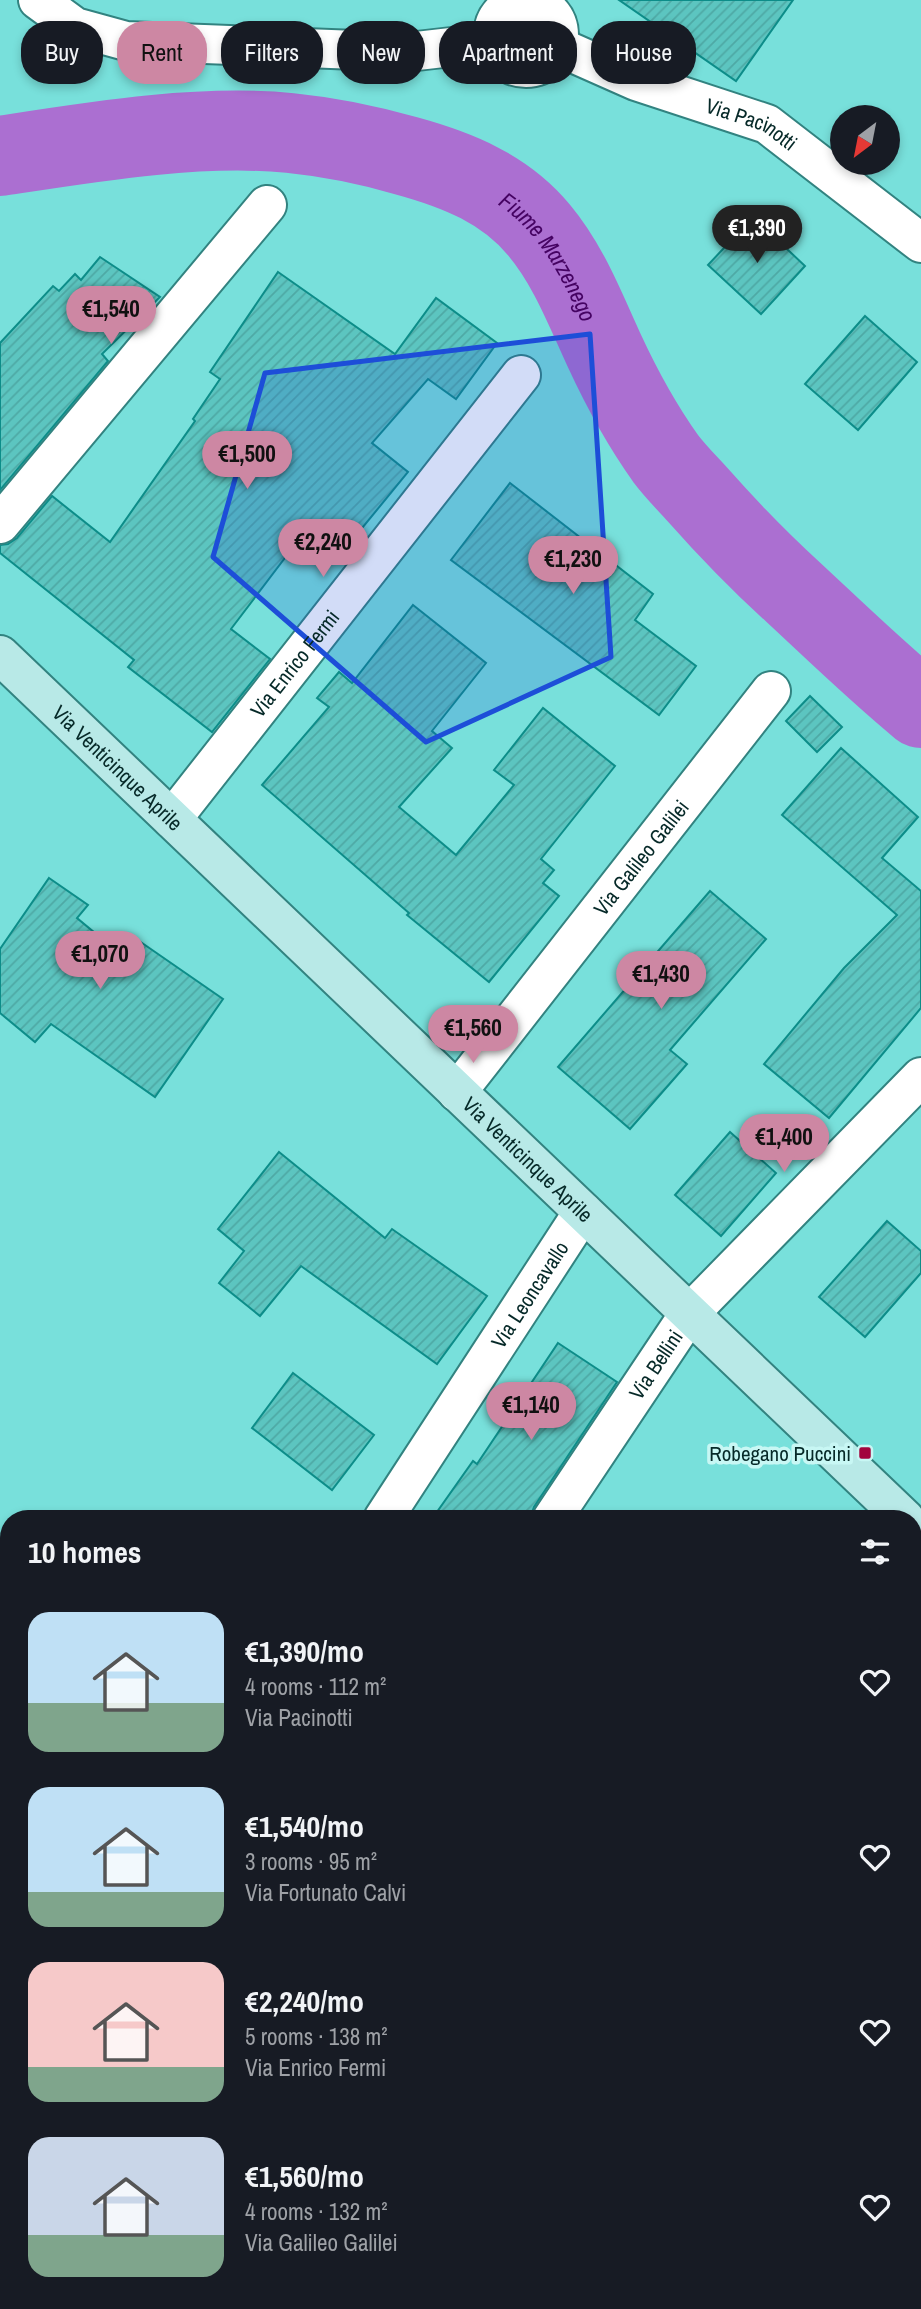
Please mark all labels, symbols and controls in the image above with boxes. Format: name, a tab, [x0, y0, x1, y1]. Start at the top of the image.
chip: Buy	[21, 21, 103, 84]
chip: Rent	[117, 21, 207, 84]
chip: Filters	[221, 21, 323, 84]
chip: New	[337, 21, 425, 84]
chip: Apartment	[439, 21, 577, 84]
chip: House	[591, 21, 696, 84]
street label: Via Pacinotti	[702, 90, 804, 157]
north arrow	[830, 105, 900, 175]
map controls	[830, 105, 900, 175]
water label: Fiume Marzenego	[493, 184, 605, 326]
pin: €1,390	[700, 205, 814, 265]
text: €1,390	[728, 212, 786, 243]
pin: €1,540	[54, 286, 168, 346]
text: €1,540	[82, 293, 140, 324]
pin: €1,500	[190, 432, 304, 491]
text: €1,500	[218, 438, 276, 469]
pin: €2,240	[266, 520, 380, 579]
text: €2,240	[294, 526, 352, 557]
pin: €1,230	[516, 536, 630, 596]
text: €1,230	[544, 543, 602, 574]
street label: Via Enrico Fermi	[243, 604, 346, 723]
street label: Via Venticinque Aprile	[46, 698, 189, 837]
street label: Via Galileo Galilei	[586, 793, 695, 921]
pin: €1,070	[43, 932, 157, 991]
text: €1,070	[71, 938, 129, 969]
pin: €1,430	[604, 951, 718, 1011]
text: €1,430	[632, 958, 690, 989]
pin: €1,560	[416, 1006, 530, 1065]
text: €1,560	[444, 1012, 502, 1043]
street label: Via Venticinque Aprile	[456, 1090, 600, 1228]
pin: €1,400	[727, 1114, 841, 1174]
text: €1,400	[755, 1121, 813, 1152]
street label: Via Leoncavallo	[484, 1235, 575, 1354]
street label: Via Bellini	[622, 1324, 689, 1405]
pin: €1,140	[474, 1382, 588, 1442]
text: €1,140	[502, 1389, 560, 1420]
place label: Robegano Puccini	[709, 1439, 851, 1468]
marker: Robegano Puccini	[857, 1445, 873, 1461]
text: 10 homes	[28, 1532, 142, 1572]
icon: filters	[856, 1533, 894, 1571]
text: €1,390/mo	[245, 1631, 364, 1671]
icon: home	[84, 1640, 168, 1724]
icon: heart	[856, 1663, 894, 1701]
text: 4 rooms · 112 m²	[245, 1671, 386, 1702]
text: Via Pacinotti	[245, 1702, 353, 1733]
text: €1,540/mo	[245, 1806, 364, 1846]
icon: home	[84, 1815, 168, 1899]
icon: heart	[856, 1838, 894, 1876]
text: 3 rooms · 95 m²	[245, 1846, 377, 1877]
text: Via Fortunato Calvi	[245, 1877, 406, 1908]
text: €2,240/mo	[245, 1981, 364, 2021]
icon: home	[84, 1990, 168, 2074]
icon: heart	[856, 2013, 894, 2051]
text: 5 rooms · 138 m²	[245, 2021, 388, 2052]
text: Via Enrico Fermi	[245, 2052, 386, 2083]
text: €1,560/mo	[245, 2156, 364, 2196]
icon: home	[84, 2165, 168, 2249]
icon: heart	[856, 2188, 894, 2226]
text: 4 rooms · 132 m²	[245, 2196, 388, 2227]
text: Via Galileo Galilei	[245, 2227, 398, 2258]

